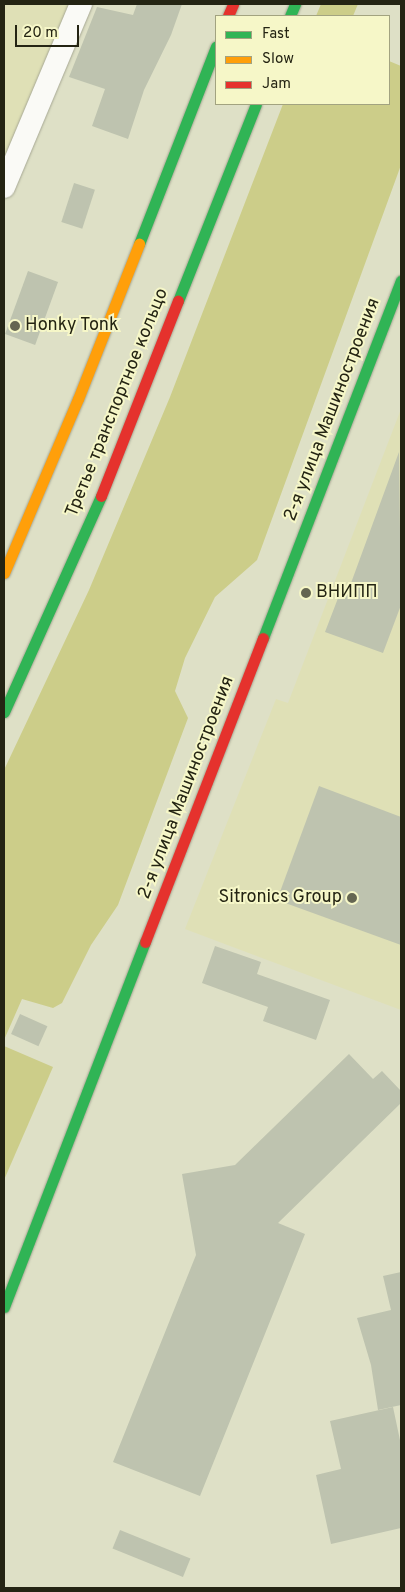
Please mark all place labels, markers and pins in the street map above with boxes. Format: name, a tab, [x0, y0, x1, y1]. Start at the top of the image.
place label: Honky Tonk	[25, 315, 119, 337]
marker: Honky Tonk	[9, 320, 21, 332]
place label: ВНИПП	[316, 582, 378, 604]
marker: ВНИПП	[300, 587, 312, 599]
place label: Sitronics Group	[218, 887, 342, 909]
marker: Sitronics Group	[346, 892, 358, 904]

